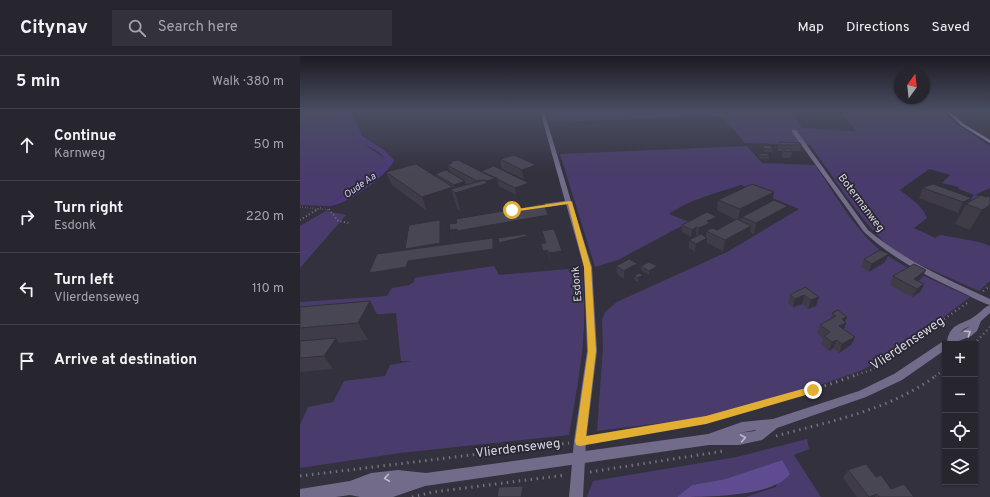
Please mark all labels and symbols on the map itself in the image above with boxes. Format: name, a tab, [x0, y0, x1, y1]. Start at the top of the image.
north arrow	[894, 68, 930, 104]
water label: Oude Aa	[341, 170, 379, 202]
street label: Botermanweg	[835, 171, 887, 235]
route start	[503, 201, 521, 219]
street label: Esdonk	[568, 265, 586, 302]
street label: Vlierdenseweg	[868, 314, 948, 374]
one-way arrow	[964, 330, 971, 338]
route end	[804, 381, 822, 399]
one-way arrow	[740, 434, 746, 443]
street label: Vlierdenseweg	[475, 436, 561, 462]
one-way arrow	[384, 473, 390, 482]

